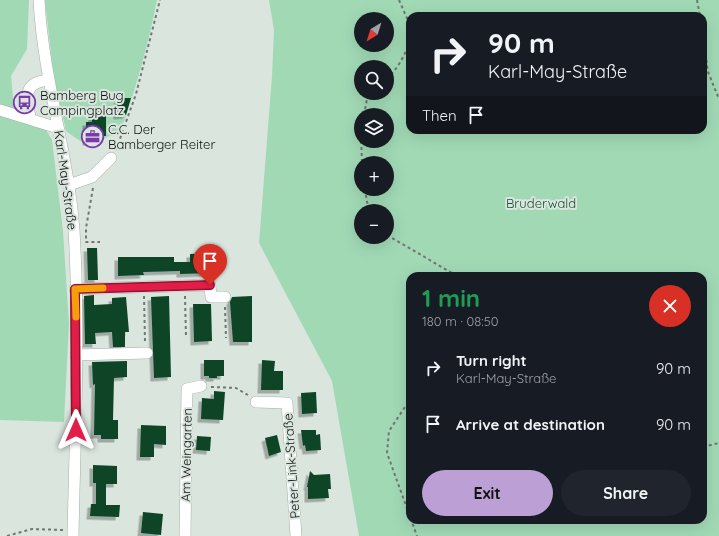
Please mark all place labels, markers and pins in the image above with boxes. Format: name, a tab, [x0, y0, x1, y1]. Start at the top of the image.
place label: Bamberg Bug Campingplatz	[40, 87, 124, 118]
bus stop icon: Bamberg Bug Campingplatz	[12, 89, 38, 115]
place label: C.C. Der Bamberger Reiter	[108, 121, 215, 152]
office icon: C.C. Der Bamberger Reiter	[79, 123, 105, 149]
pin	[193, 244, 227, 285]

